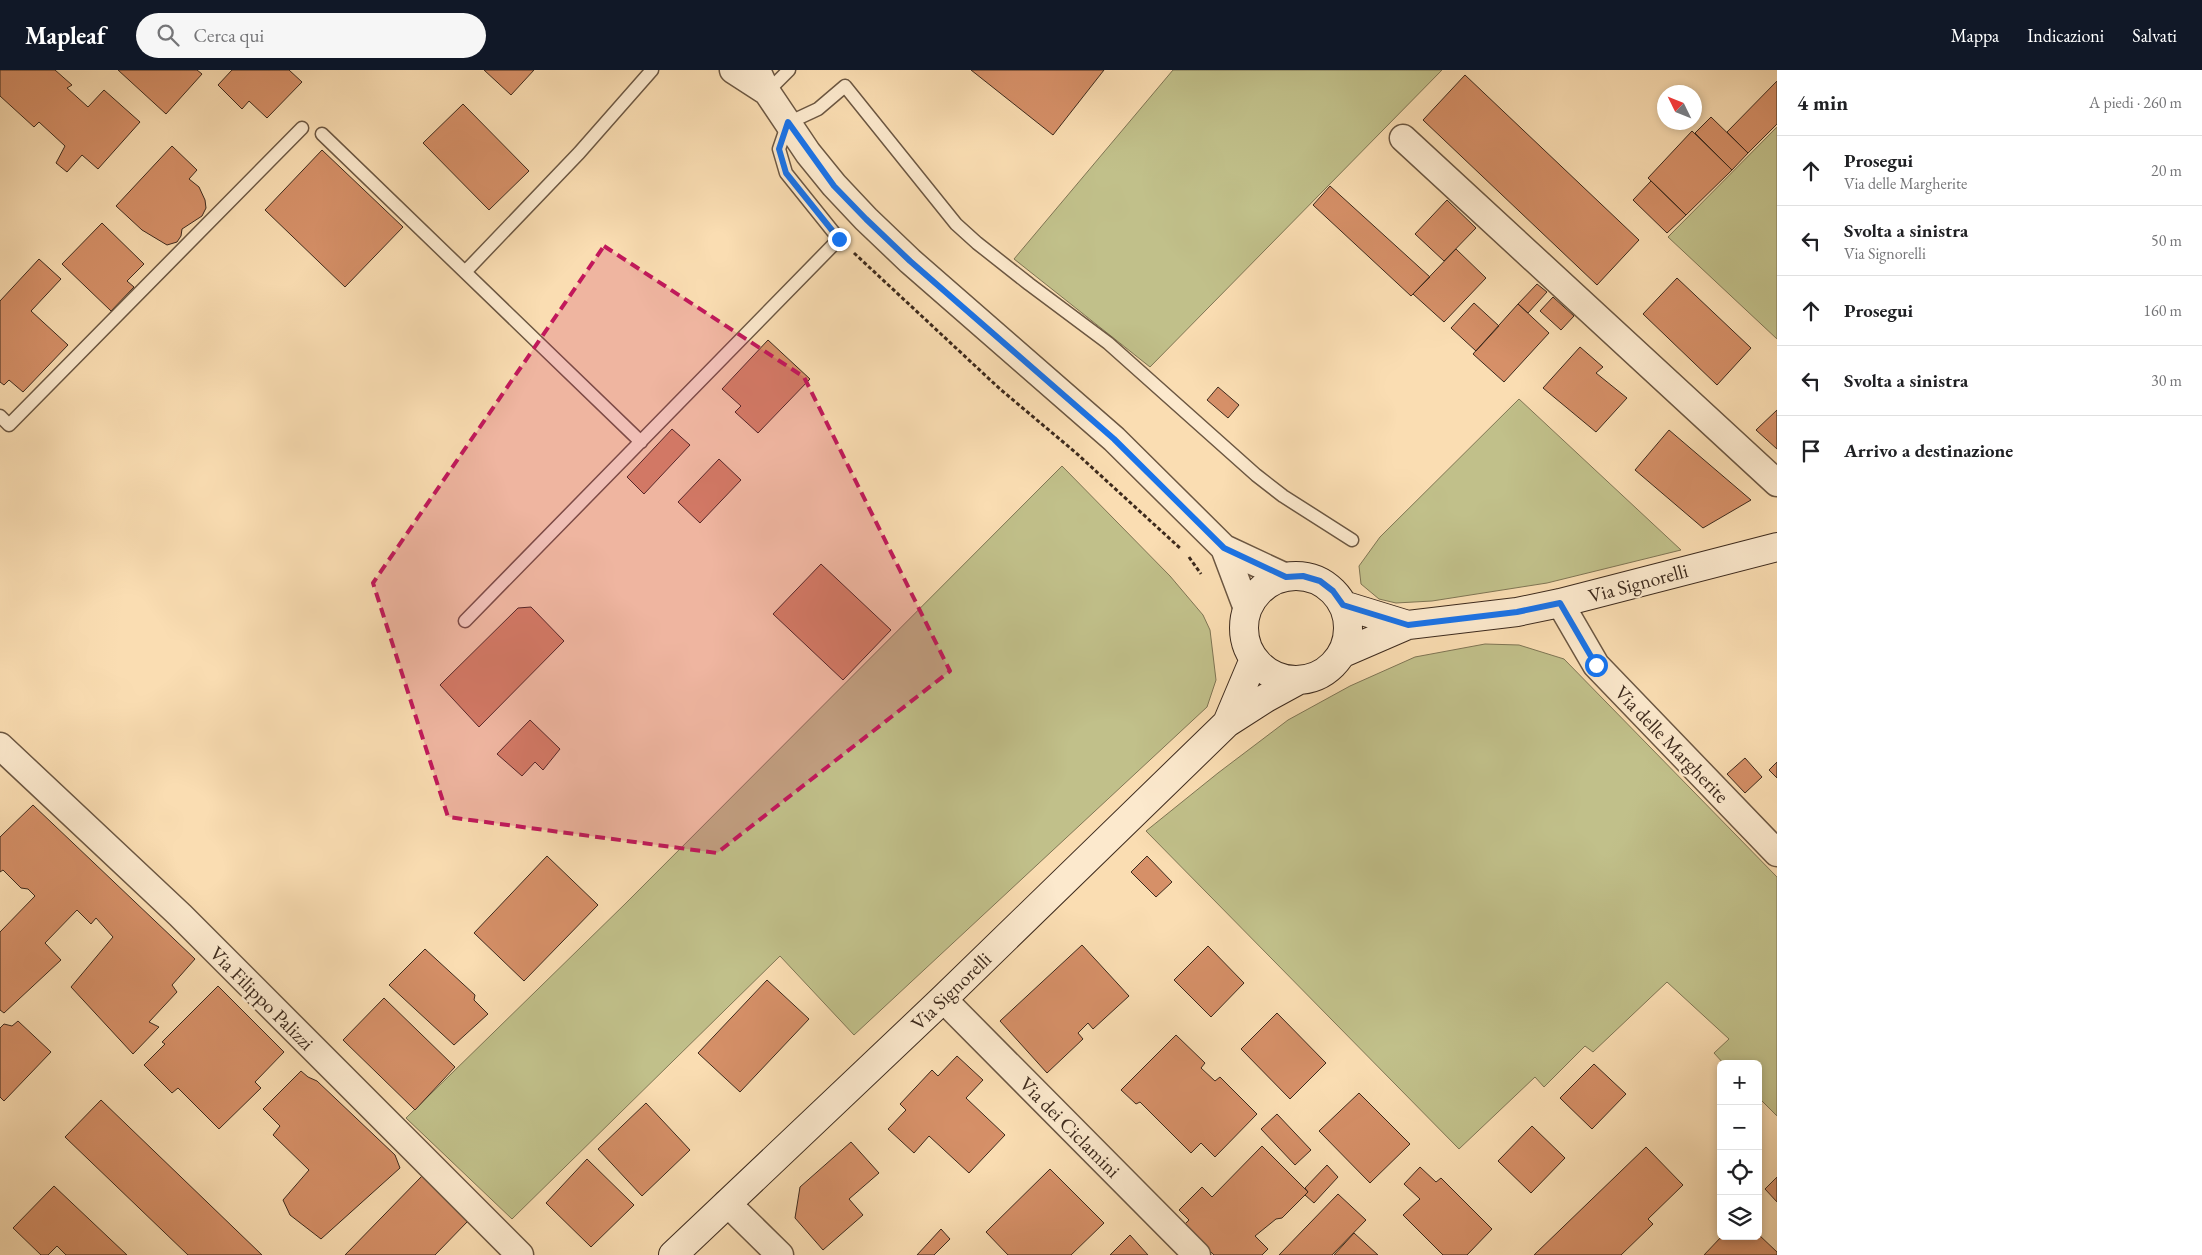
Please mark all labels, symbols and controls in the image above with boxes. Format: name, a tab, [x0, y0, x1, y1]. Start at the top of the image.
search box	[136, 13, 486, 58]
text: Mapleaf	[25, 20, 106, 51]
icon: search	[154, 21, 182, 49]
text: Cerca qui	[194, 23, 264, 48]
text: Mappa	[1951, 24, 1999, 47]
text: Indicazioni	[2027, 24, 2104, 47]
text: Salvati	[2132, 24, 2177, 47]
north arrow	[1657, 85, 1702, 130]
text: 4 min	[1797, 89, 1848, 116]
text: A piedi · 260 m	[2089, 92, 2182, 113]
text: Prosegui	[1844, 148, 1913, 173]
icon: ahead	[1797, 157, 1825, 185]
text: 20 m	[2151, 160, 2182, 181]
text: Via delle Margherite	[1844, 173, 1967, 194]
text: Svolta a sinistra	[1844, 218, 1968, 243]
icon: left	[1797, 227, 1825, 255]
route end	[828, 228, 851, 251]
text: 50 m	[2151, 230, 2182, 251]
text: Via Signorelli	[1844, 243, 1926, 264]
icon: ahead	[1797, 297, 1825, 325]
text: Prosegui	[1844, 298, 1913, 323]
text: 160 m	[2143, 300, 2182, 321]
icon: left	[1797, 367, 1825, 395]
text: Svolta a sinistra	[1844, 368, 1968, 393]
text: 30 m	[2151, 370, 2182, 391]
icon: arrive	[1797, 437, 1825, 465]
text: Arrivo a destinazione	[1844, 438, 2013, 463]
street label: Via Signorelli	[1585, 557, 1691, 609]
route start	[1585, 654, 1608, 677]
street label: Via delle Margherite	[1609, 680, 1735, 809]
street label: Via Filippo Palizzi	[204, 940, 320, 1056]
street label: Via Signorelli	[905, 946, 997, 1036]
map controls	[1717, 1060, 1762, 1240]
button: +	[1717, 1060, 1762, 1105]
street label: Via dei Ciclamini	[1014, 1071, 1126, 1183]
button: −	[1717, 1105, 1762, 1150]
button: locate	[1717, 1150, 1762, 1195]
button: layers	[1717, 1195, 1762, 1240]

